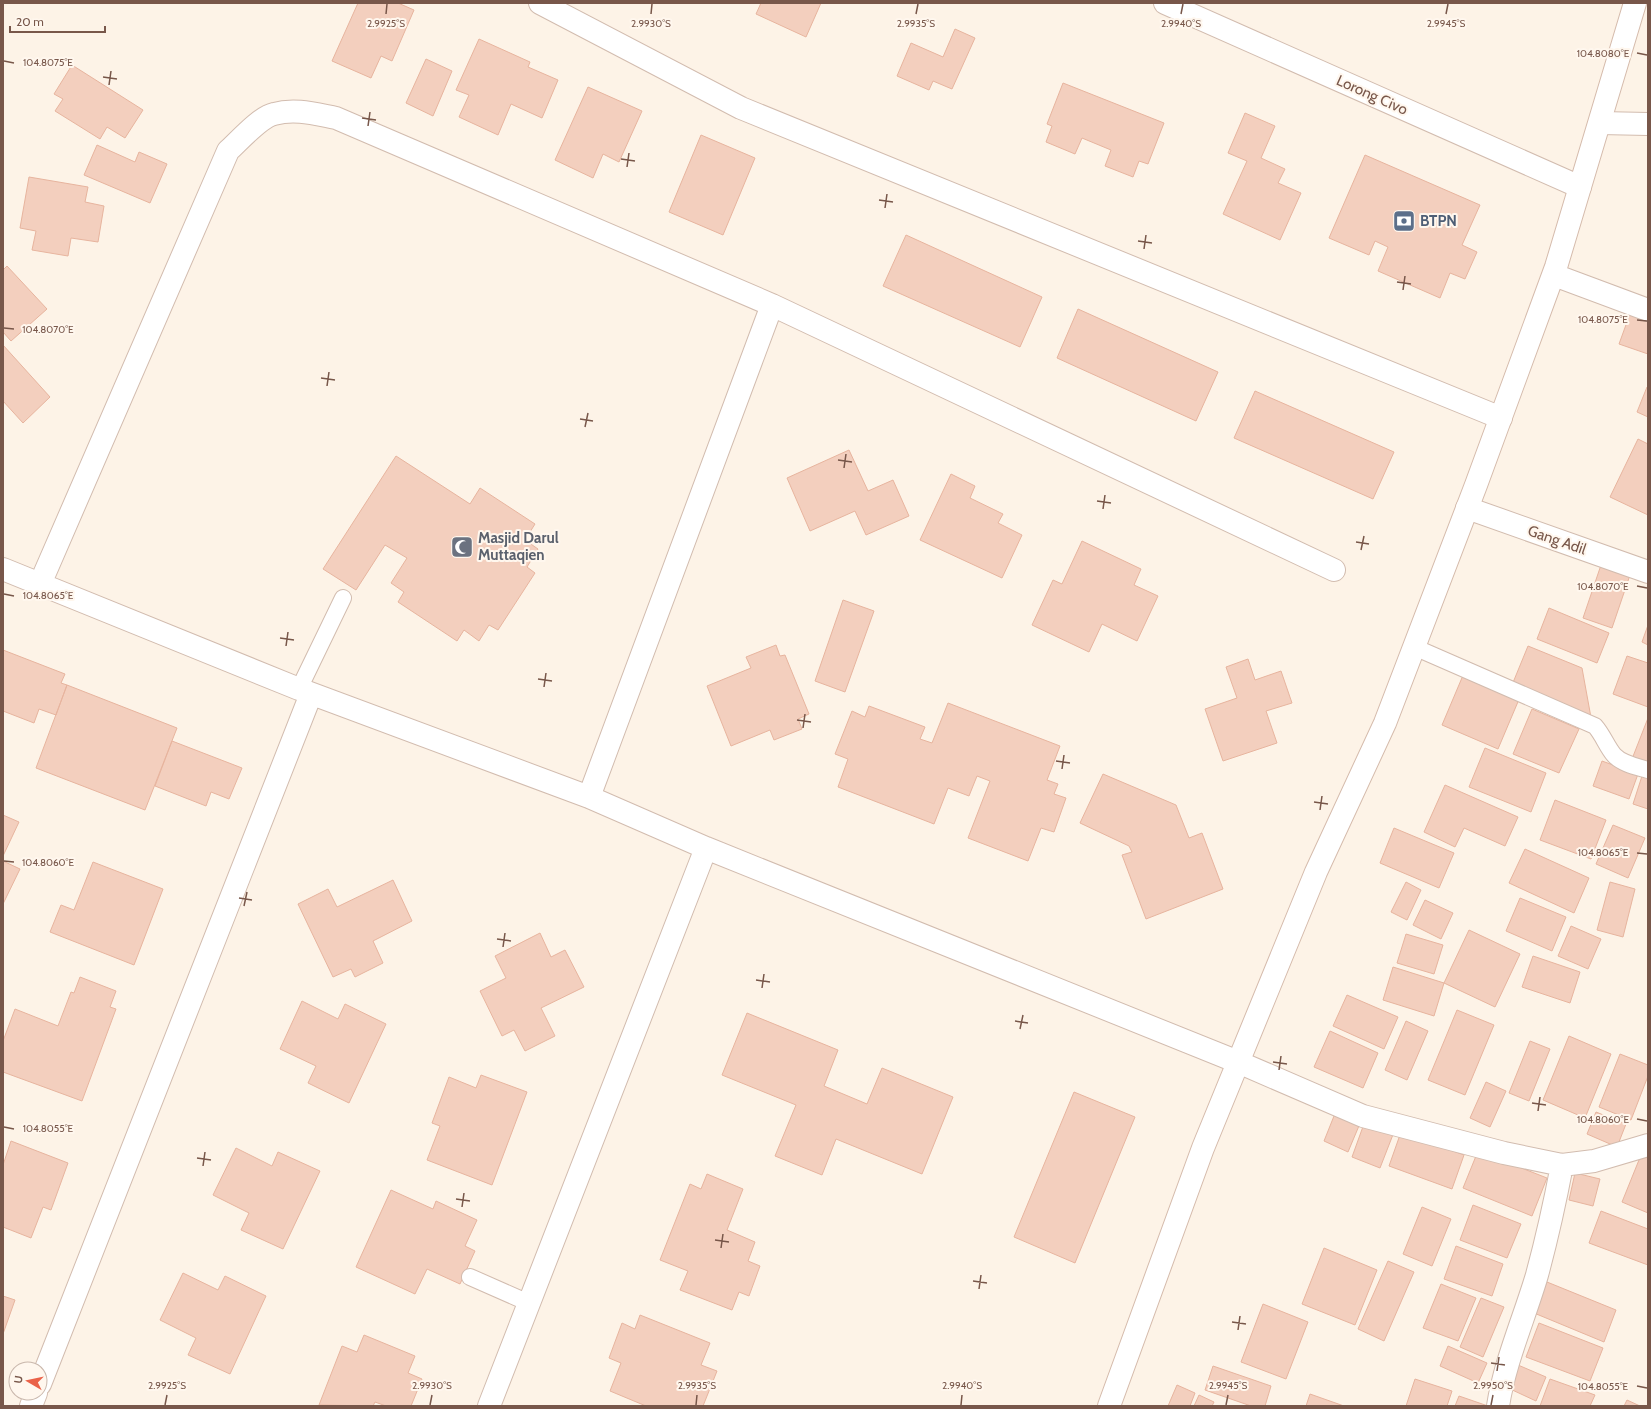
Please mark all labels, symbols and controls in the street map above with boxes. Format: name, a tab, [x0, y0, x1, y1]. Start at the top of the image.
scale bar	[10, 8, 105, 34]
text: 20 m	[16, 14, 44, 29]
text: 2.9925°S	[367, 17, 405, 30]
text: 2.9930°S	[631, 17, 671, 30]
text: 2.9935°S	[897, 17, 935, 30]
text: 2.9940°S	[1161, 17, 1201, 30]
text: 2.9945°S	[1427, 17, 1465, 30]
text: 104.8080°E	[1577, 47, 1630, 60]
text: 104.8075°E	[23, 56, 73, 69]
street label: Lorong Civo	[1334, 71, 1410, 119]
bank icon: BTPN	[1391, 208, 1417, 234]
place label: BTPN	[1420, 212, 1457, 230]
text: 104.8075°E	[1578, 313, 1628, 326]
text: 104.8070°E	[22, 323, 74, 336]
street label: Gang Adil	[1525, 522, 1589, 559]
place label: Masjid Darul Muttaqien	[478, 529, 559, 564]
mosque icon: Masjid Darul Muttaqien	[449, 534, 475, 560]
text: 104.8070°E	[1577, 580, 1629, 593]
text: 104.8065°E	[23, 589, 74, 602]
text: 104.8065°E	[1578, 846, 1629, 859]
text: 104.8060°E	[22, 856, 75, 869]
text: 104.8060°E	[1577, 1113, 1630, 1126]
text: 104.8055°E	[23, 1122, 74, 1135]
north arrow	[8, 1361, 48, 1401]
text: U	[11, 1374, 26, 1384]
text: 2.9925°S	[148, 1379, 186, 1392]
text: 2.9930°S	[412, 1379, 452, 1392]
text: 2.9935°S	[678, 1379, 716, 1392]
text: 2.9940°S	[942, 1379, 982, 1392]
text: 2.9945°S	[1209, 1379, 1247, 1392]
text: 2.9950°S	[1473, 1379, 1513, 1392]
text: 104.8055°E	[1578, 1380, 1629, 1393]

